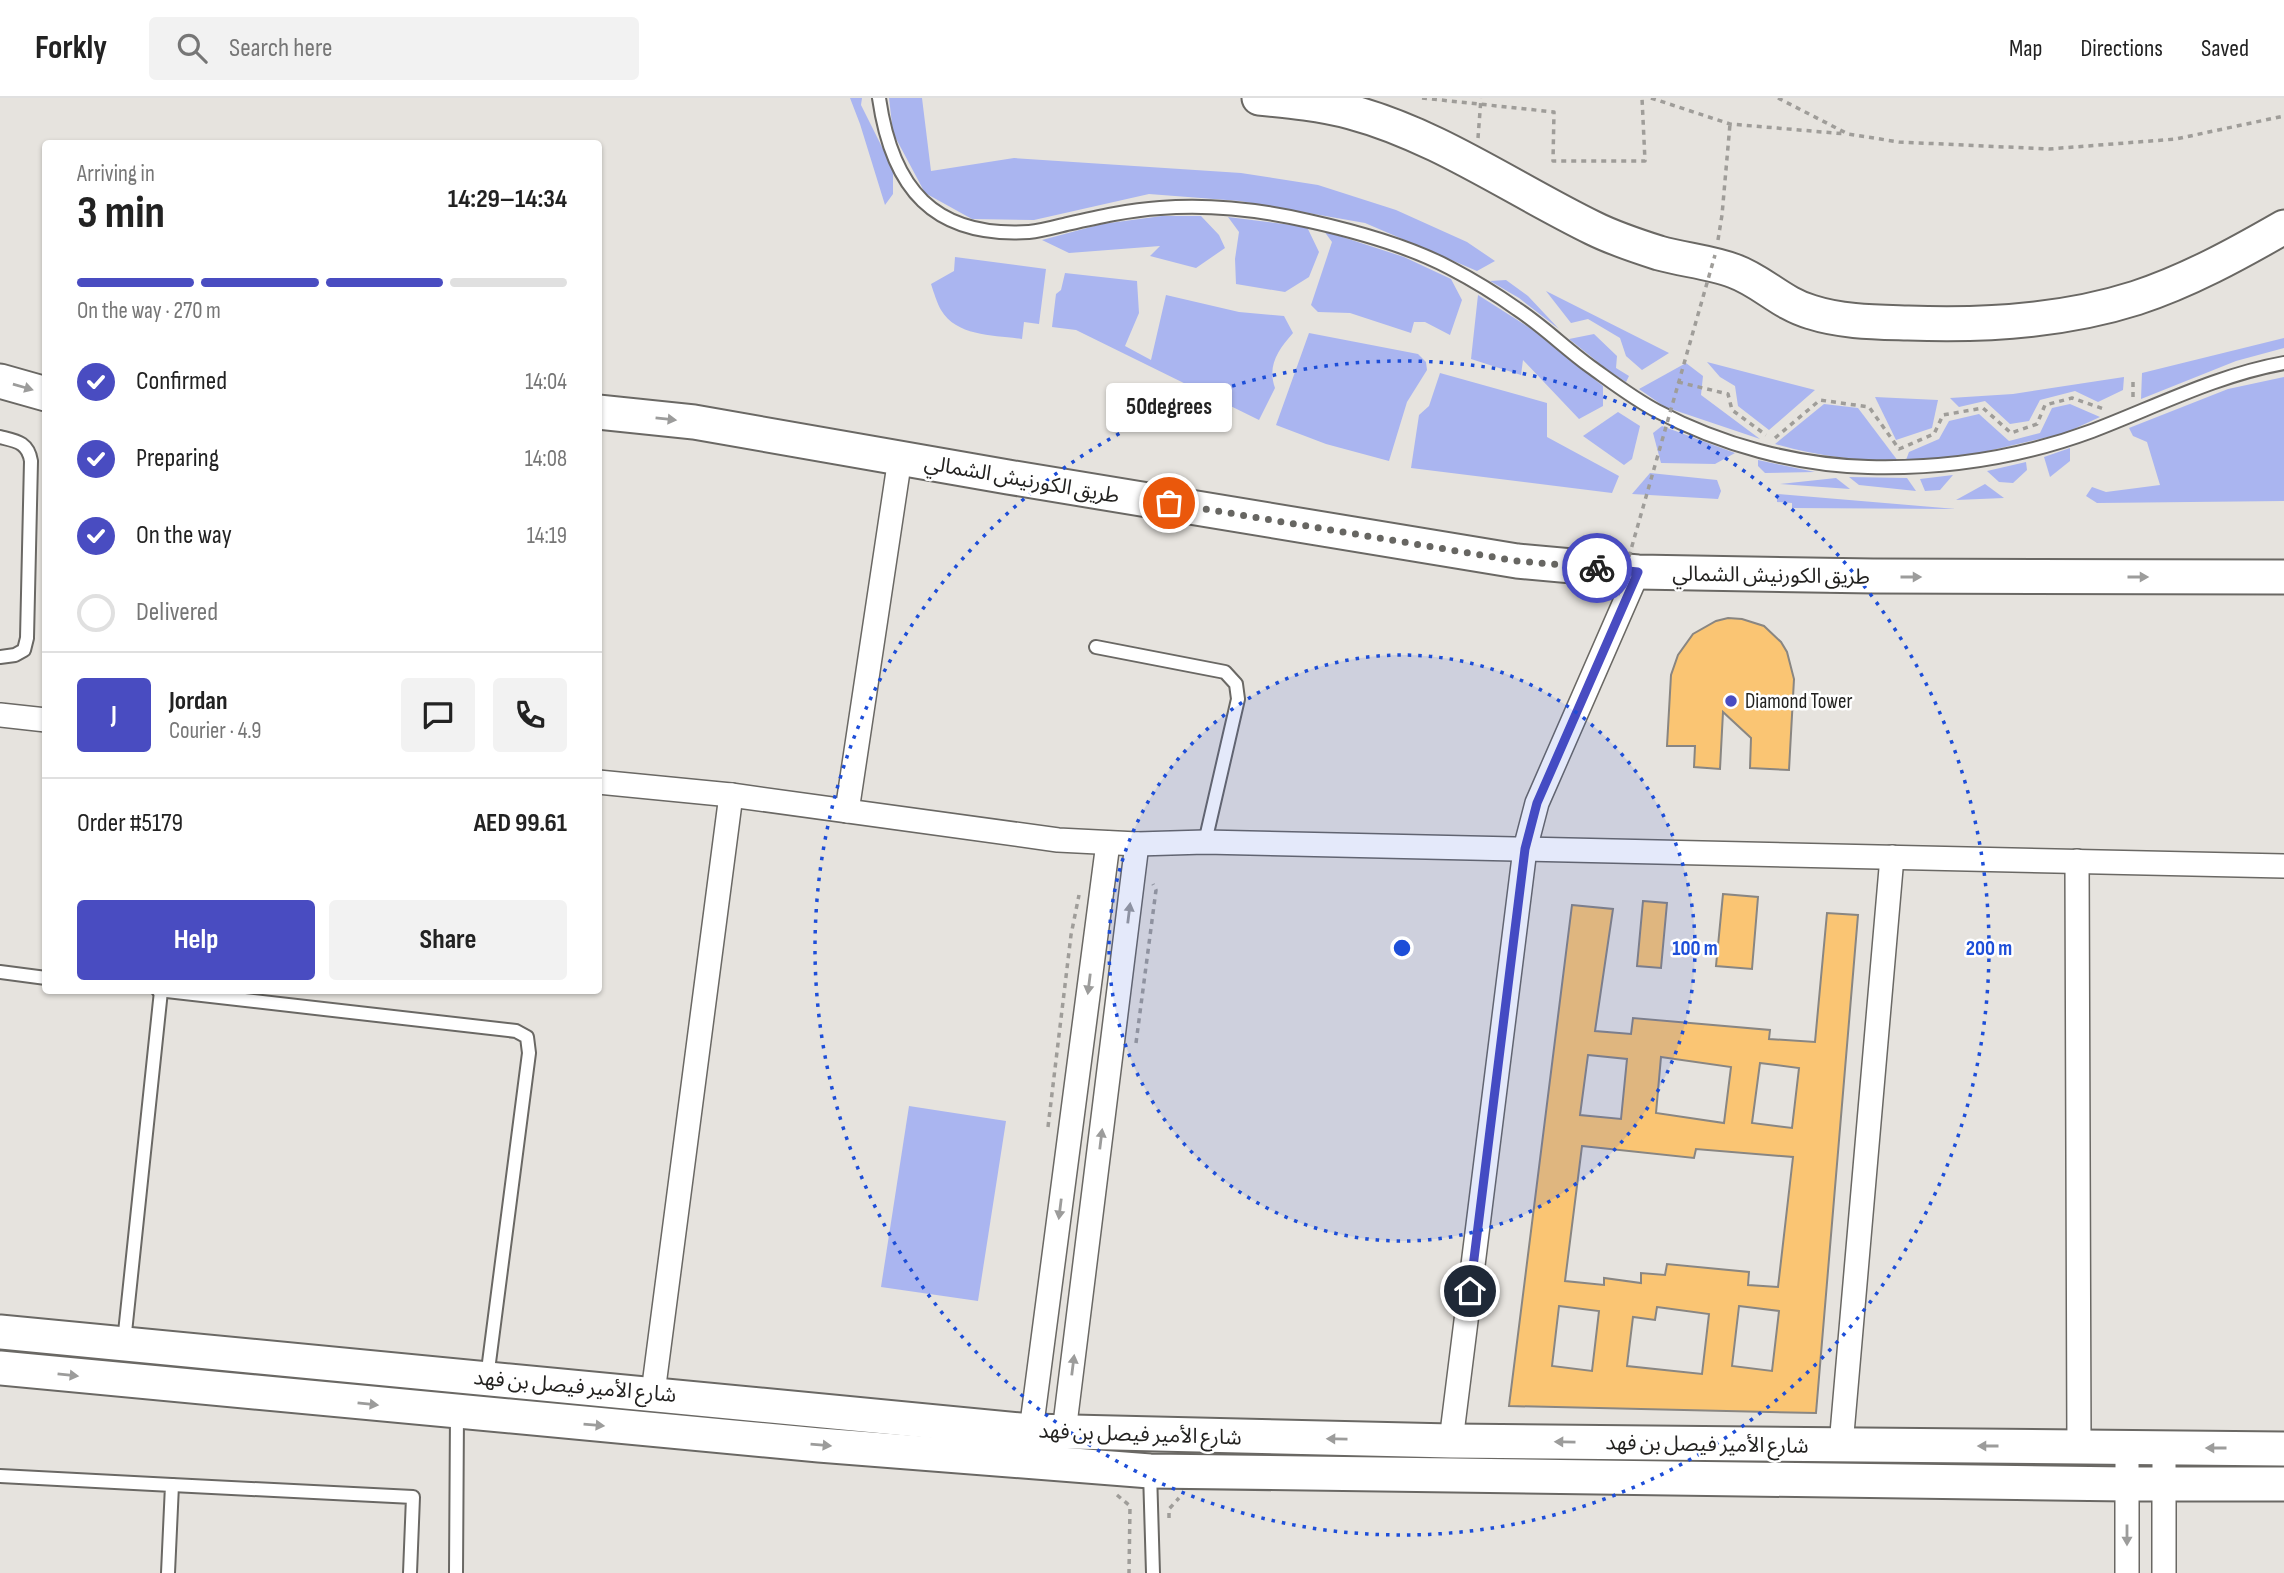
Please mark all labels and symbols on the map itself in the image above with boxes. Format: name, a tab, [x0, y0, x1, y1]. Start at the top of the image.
one-way arrow	[13, 383, 34, 393]
callout: 50degrees	[1106, 384, 1232, 433]
one-way arrow	[656, 413, 678, 424]
street label: طريق الكورنيش الشمالي	[922, 450, 1121, 512]
pin	[1139, 473, 1199, 533]
courier	[1562, 533, 1632, 603]
street label: طريق الكورنيش الشمالي	[1672, 561, 1870, 593]
one-way arrow	[1900, 571, 1922, 583]
one-way arrow	[2127, 571, 2149, 583]
place label: Diamond Tower	[1745, 689, 1853, 714]
marker: Diamond Tower	[1723, 693, 1739, 709]
one-way arrow	[1123, 902, 1134, 924]
centre of rings	[1390, 936, 1414, 960]
text: 100 m	[1672, 936, 1718, 961]
text: 200 m	[1966, 936, 2012, 961]
one-way arrow	[1084, 973, 1095, 995]
one-way arrow	[1095, 1128, 1106, 1150]
one-way arrow	[1055, 1199, 1066, 1221]
pin	[1440, 1261, 1500, 1321]
one-way arrow	[1067, 1354, 1078, 1376]
street label: شارع الأمير فيصل بن فهد	[472, 1365, 677, 1410]
one-way arrow	[57, 1370, 79, 1381]
one-way arrow	[357, 1399, 379, 1410]
street label: شارع الأمير فيصل بن فهد	[1038, 1418, 1242, 1453]
one-way arrow	[583, 1420, 605, 1431]
street label: شارع الأمير فيصل بن فهد	[1605, 1430, 1809, 1461]
one-way arrow	[1326, 1433, 1348, 1444]
one-way arrow	[1554, 1436, 1576, 1448]
one-way arrow	[810, 1440, 832, 1451]
one-way arrow	[1977, 1440, 1999, 1452]
one-way arrow	[2205, 1443, 2227, 1454]
one-way arrow	[2121, 1524, 2133, 1546]

